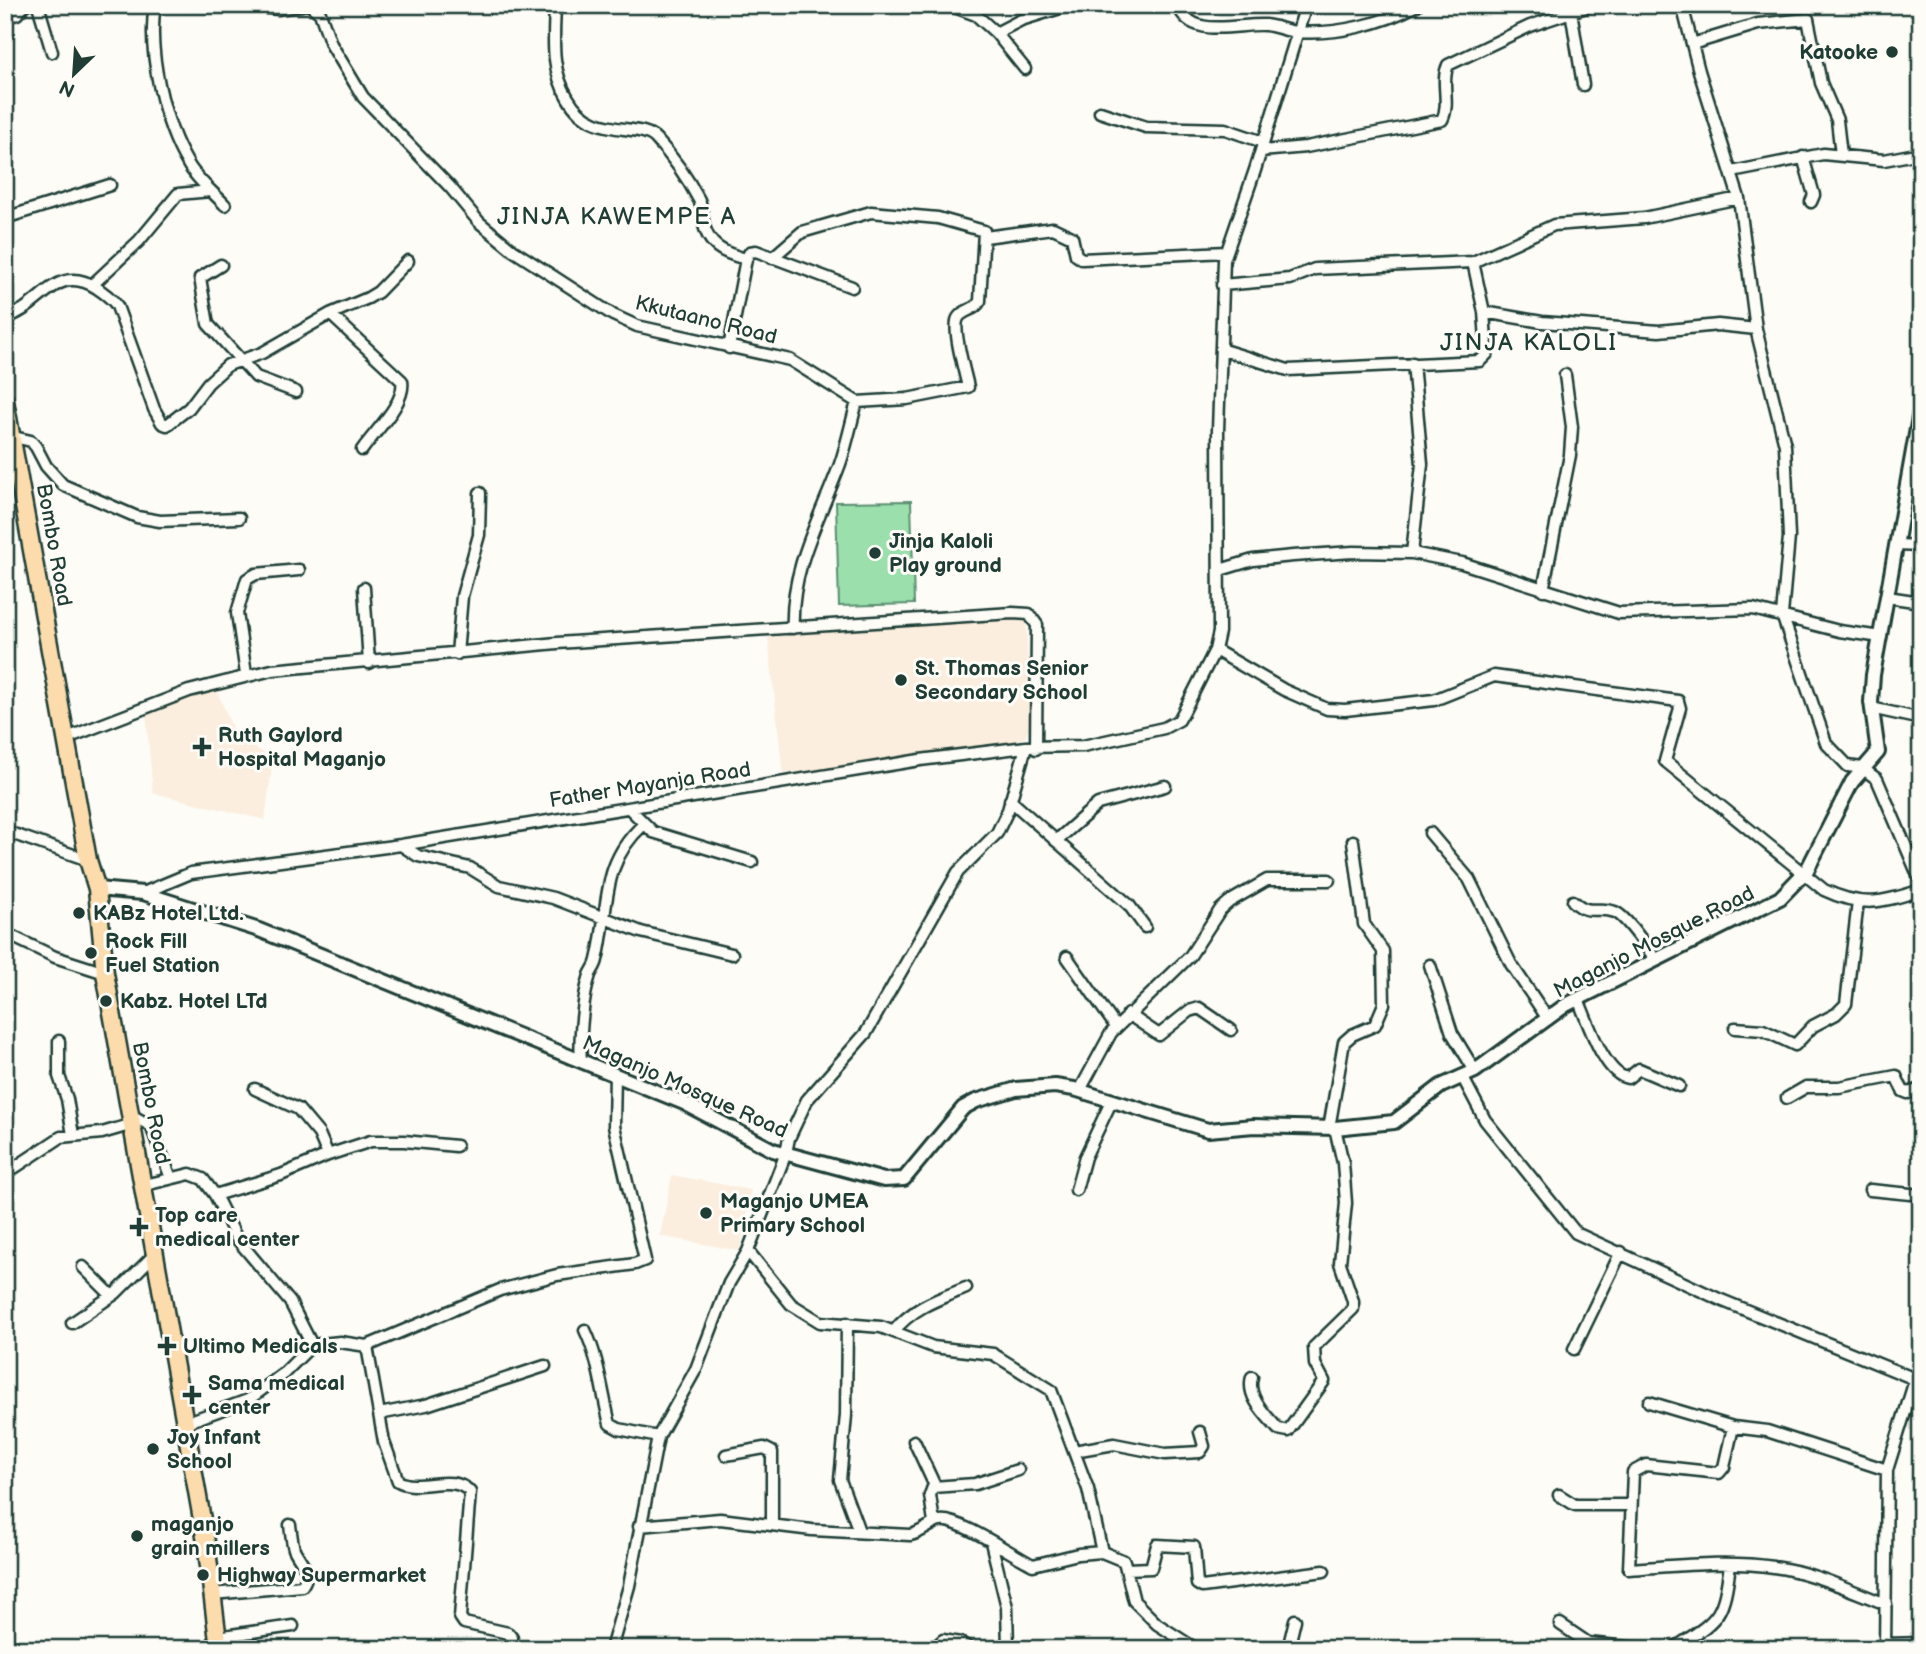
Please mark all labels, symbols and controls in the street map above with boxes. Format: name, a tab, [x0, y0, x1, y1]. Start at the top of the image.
north arrow	[38, 38, 108, 108]
place label: Katooke	[1799, 40, 1878, 65]
marker: Katooke	[1884, 44, 1900, 60]
text: N	[56, 75, 79, 101]
district label: JINJA KAWEMPE A	[497, 202, 737, 231]
street label: Kkutaano Road	[633, 290, 779, 350]
district label: JINJA KALOLI	[1440, 328, 1618, 357]
street label: Bombo Road	[31, 482, 77, 608]
place label: Jinja Kaloli Play ground	[889, 529, 1002, 578]
marker: Jinja Kaloli Play ground	[867, 545, 883, 561]
place label: St. Thomas Senior Secondary School	[915, 656, 1089, 705]
marker: St. Thomas Senior Secondary School	[893, 672, 909, 688]
place label: Ruth Gaylord Hospital Maganjo	[218, 723, 386, 772]
marker: Ruth Gaylord Hospital Maganjo	[192, 737, 212, 757]
street label: Father Mayanja Road	[548, 757, 752, 813]
street label: Maganjo Mosque Road	[1550, 881, 1758, 1003]
place label: KABz Hotel Ltd.	[93, 901, 244, 926]
marker: KABz Hotel Ltd.	[71, 905, 87, 921]
place label: Rock Fill Fuel Station	[105, 929, 220, 978]
marker: Rock Fill Fuel Station	[83, 945, 99, 961]
place label: Kabz. Hotel LTd	[120, 989, 268, 1014]
marker: Kabz. Hotel LTd	[98, 993, 114, 1009]
street label: Maganjo Mosque Road	[579, 1030, 791, 1144]
street label: Bombo Road	[127, 1040, 175, 1166]
place label: Maganjo UMEA Primary School	[720, 1189, 869, 1238]
place label: Top care medical center	[155, 1203, 300, 1252]
marker: Maganjo UMEA Primary School	[698, 1205, 714, 1221]
marker: Top care medical center	[129, 1217, 149, 1237]
place label: Ultimo Medicals	[183, 1334, 338, 1359]
marker: Ultimo Medicals	[157, 1336, 177, 1356]
place label: Sama medical center	[208, 1371, 345, 1420]
marker: Sama medical center	[182, 1385, 202, 1405]
place label: Joy Infant School	[167, 1425, 261, 1474]
marker: Joy Infant School	[145, 1441, 161, 1457]
place label: maganjo grain millers	[151, 1512, 270, 1561]
marker: maganjo grain millers	[129, 1528, 145, 1544]
place label: Highway Supermarket	[217, 1563, 426, 1588]
marker: Highway Supermarket	[195, 1567, 211, 1583]

